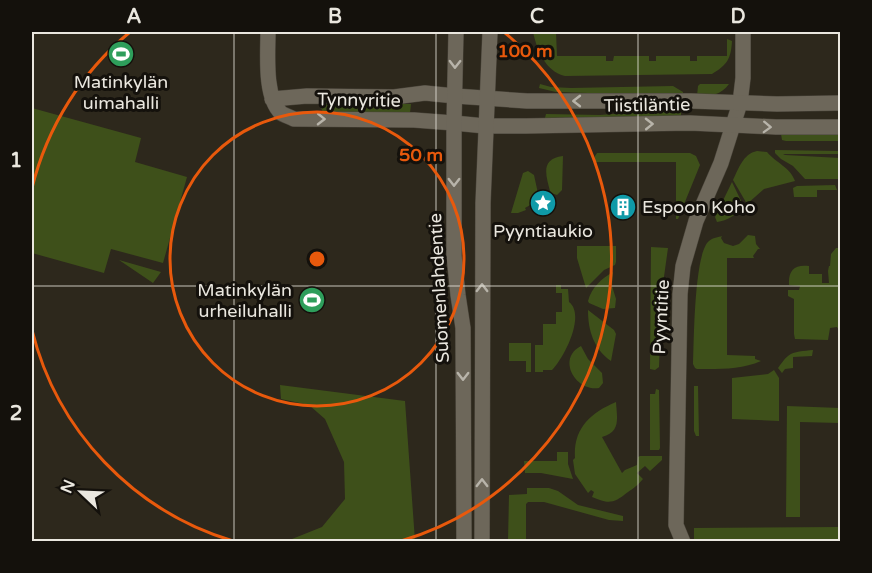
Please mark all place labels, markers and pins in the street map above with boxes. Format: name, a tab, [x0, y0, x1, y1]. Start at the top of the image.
sports icon: Matinkylän uimahalli	[106, 39, 136, 69]
place label: Matinkylän uimahalli	[74, 71, 168, 114]
place icon: Pyyntiaukio	[528, 188, 558, 218]
building icon: Espoon Koho	[608, 192, 638, 222]
place label: Espoon Koho	[642, 196, 756, 218]
place label: Pyyntiaukio	[493, 220, 593, 242]
centre of rings	[307, 249, 327, 269]
place label: Matinkylän urheiluhalli	[197, 279, 292, 322]
sports icon: Matinkylän urheiluhalli	[297, 285, 327, 315]

